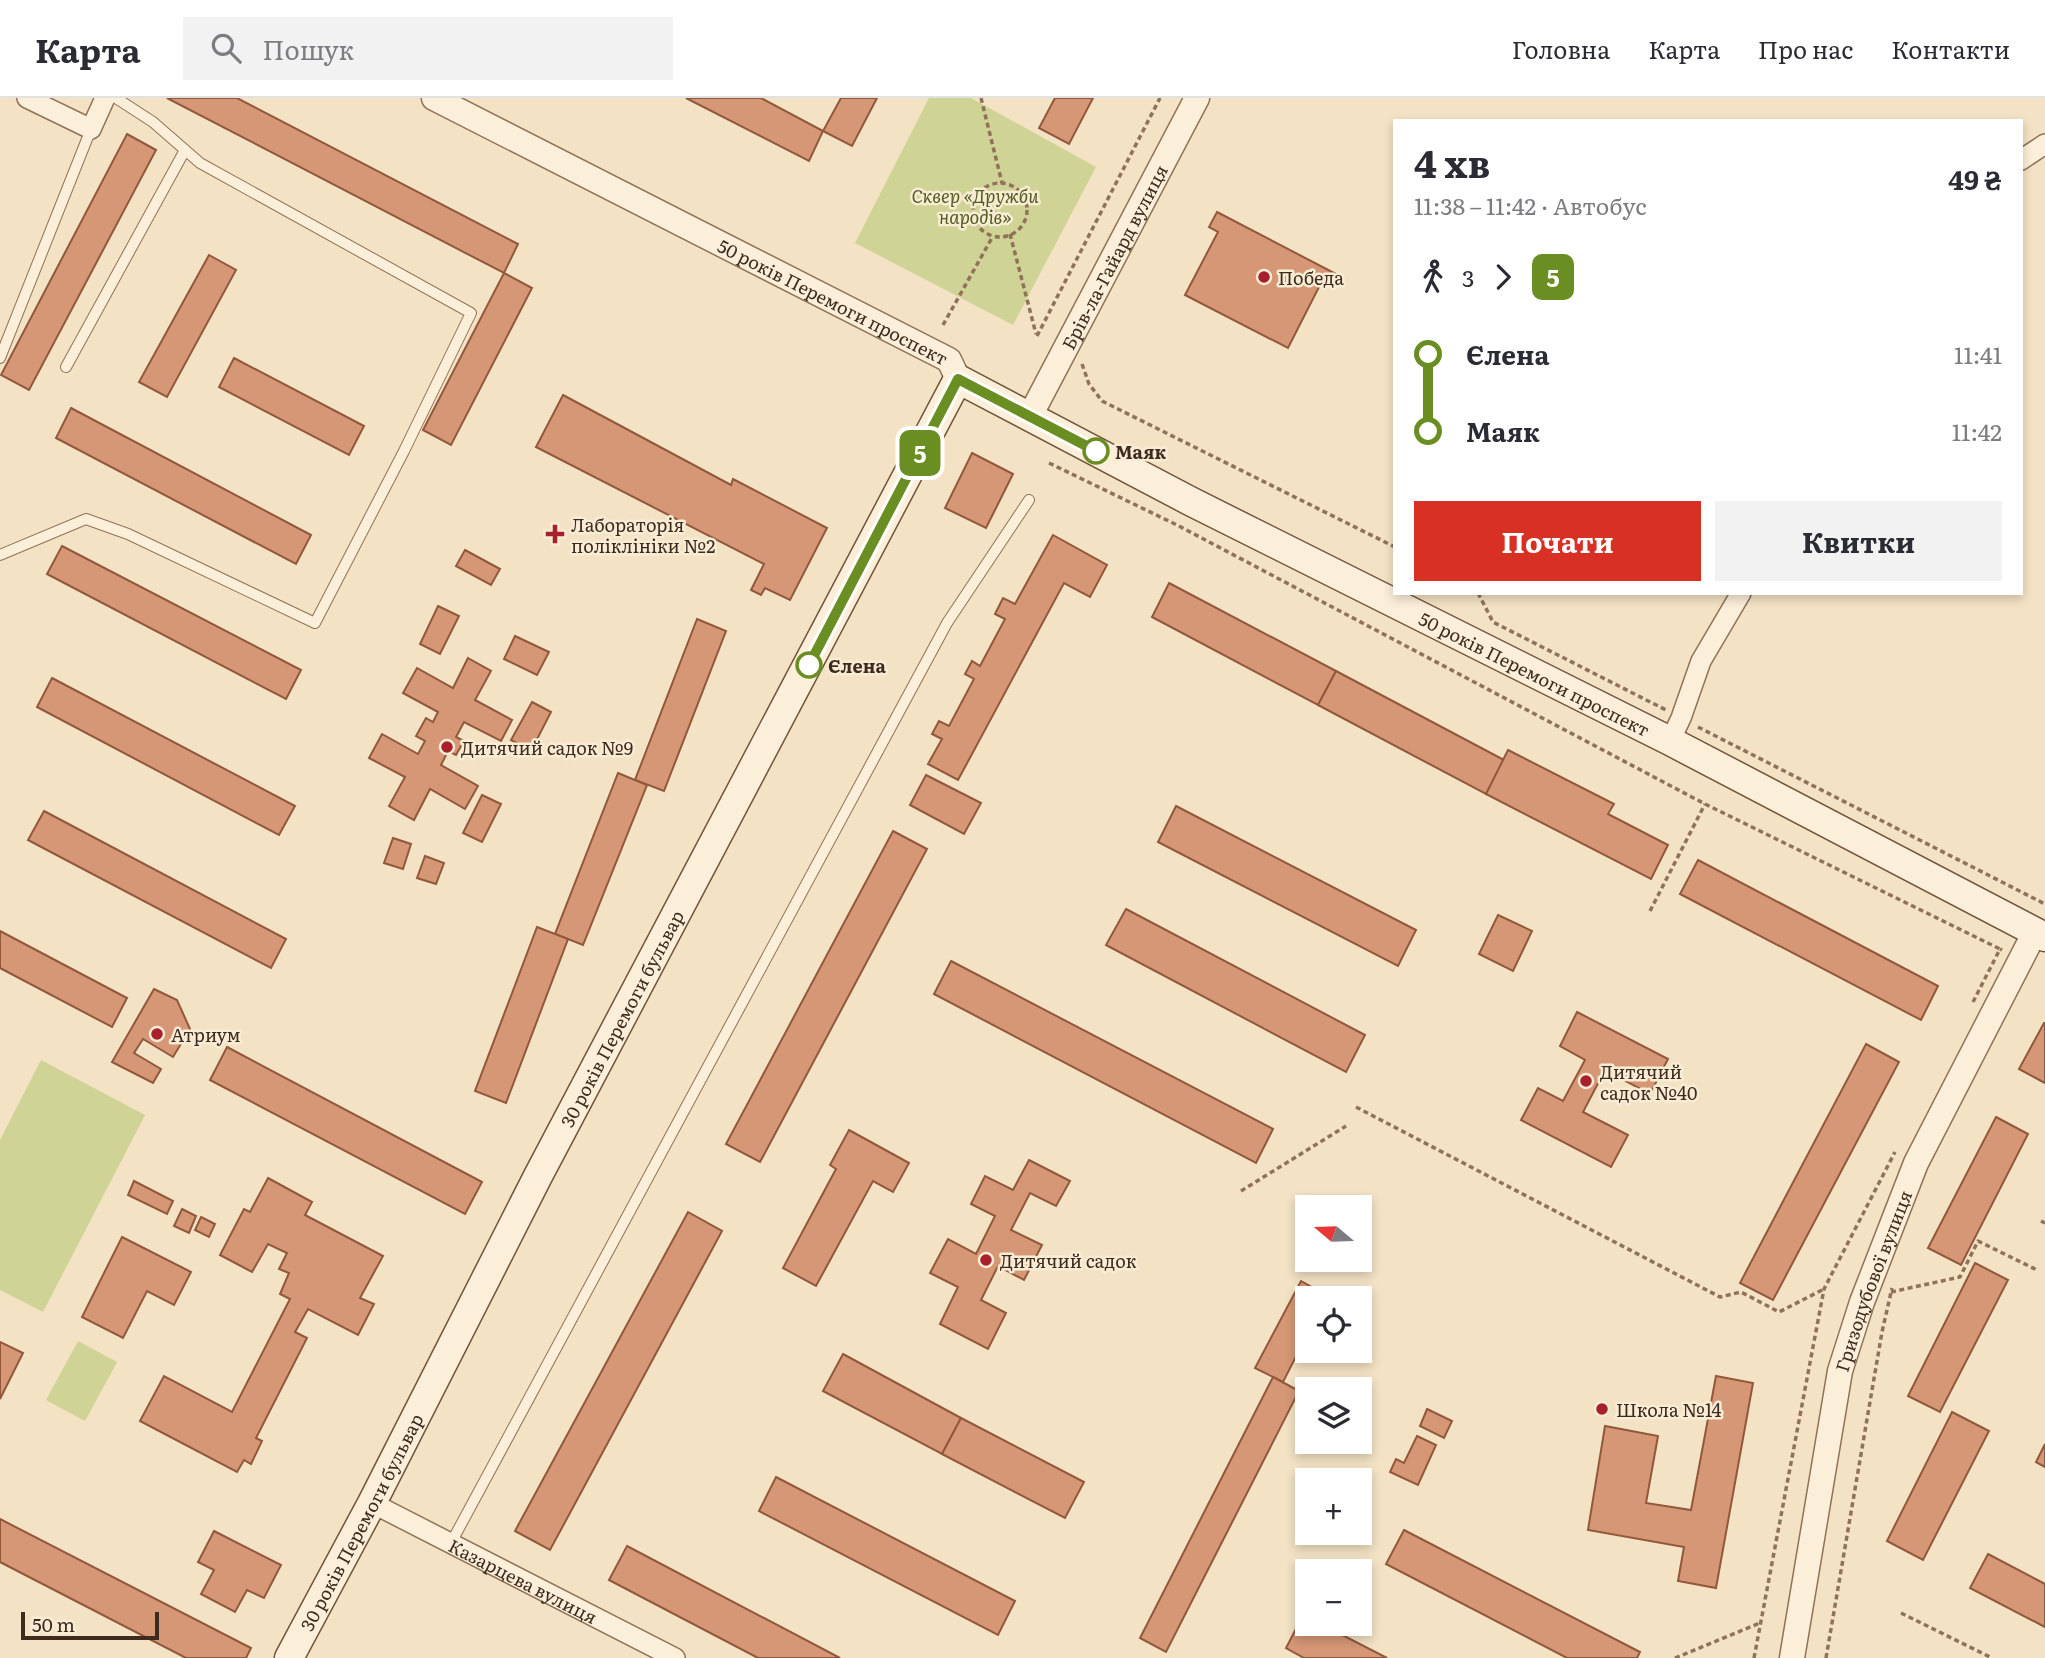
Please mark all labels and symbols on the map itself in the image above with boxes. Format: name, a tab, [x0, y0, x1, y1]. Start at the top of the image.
street label: Брів-ла-Гайард вулиця	[1054, 159, 1173, 354]
park label: Сквер «Дружби народів»	[911, 182, 1039, 230]
street label: 50 років Перемоги проспект	[714, 231, 953, 371]
place label: Победа	[1278, 264, 1344, 291]
marker: Победа	[1256, 269, 1272, 285]
line badge: 5	[897, 430, 943, 476]
marker: Маяк	[1083, 438, 1109, 464]
place label: Маяк	[1115, 438, 1166, 465]
place label: Лабораторія поліклініки №2	[571, 511, 715, 559]
marker: Лабораторія поліклініки №2	[545, 524, 565, 544]
street label: 50 років Перемоги проспект	[1415, 604, 1655, 742]
marker: Єлена	[796, 652, 822, 678]
place label: Єлена	[828, 652, 886, 679]
place label: Дитячий садок №9	[461, 734, 633, 761]
marker: Дитячий садок №9	[439, 739, 455, 755]
street label: 30 років Перемоги бульвар	[553, 905, 690, 1131]
place label: Атриум	[171, 1021, 240, 1048]
marker: Атриум	[149, 1026, 165, 1042]
place label: Дитячий садок №40	[1600, 1058, 1697, 1106]
marker: Дитячий садок №40	[1578, 1073, 1594, 1089]
street label: Гризодубової вулиця	[1827, 1186, 1918, 1375]
north arrow	[1295, 1195, 1372, 1272]
place label: Дитячий садок	[1000, 1247, 1137, 1274]
marker: Дитячий садок	[978, 1252, 994, 1268]
place label: Школа №14	[1616, 1396, 1722, 1423]
marker: Школа №14	[1594, 1401, 1610, 1417]
street label: 30 років Перемоги бульвар	[293, 1408, 429, 1635]
street label: Казарцева вулиця	[444, 1531, 602, 1630]
scale bar	[21, 1609, 159, 1641]

